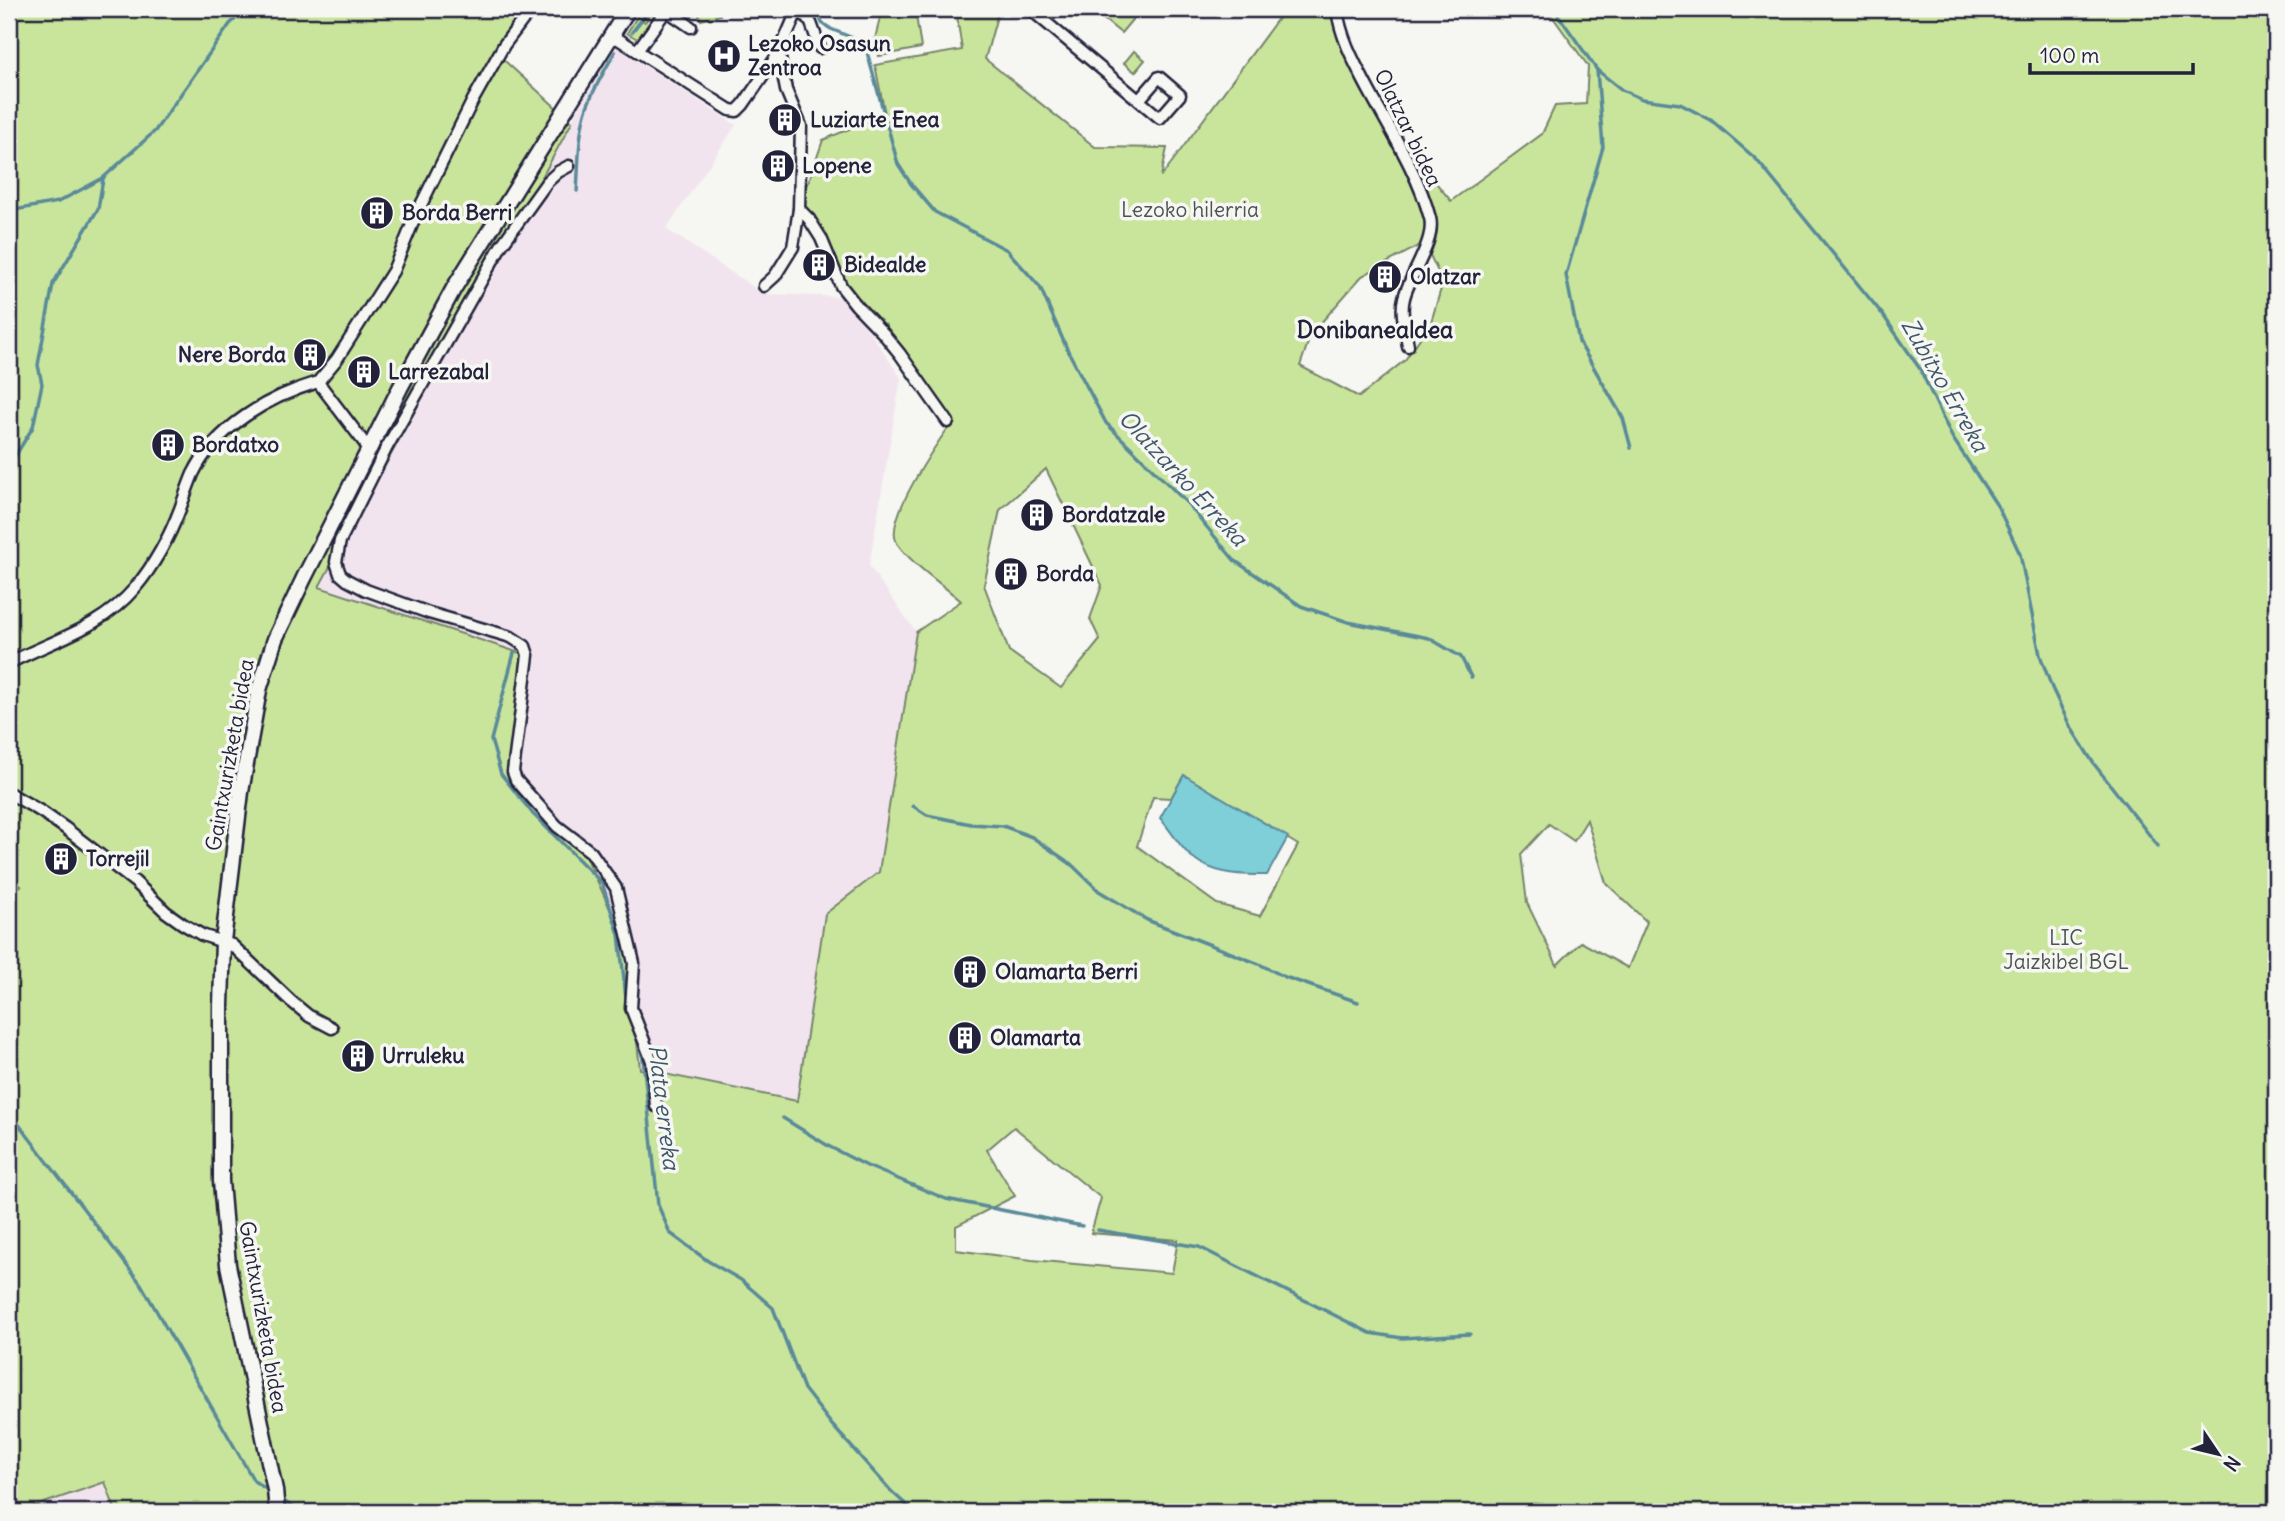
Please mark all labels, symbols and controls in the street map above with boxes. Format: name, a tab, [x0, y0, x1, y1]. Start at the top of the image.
place label: Lezoko Osasun Zentroa	[748, 30, 891, 81]
scale bar	[2030, 32, 2192, 76]
hospital icon: Lezoko Osasun Zentroa	[705, 37, 743, 75]
text: 100 m	[2040, 42, 2099, 69]
street label: Olatzar bidea	[1368, 65, 1448, 191]
building icon: Luziarte Enea	[766, 101, 804, 139]
place label: Luziarte Enea	[810, 106, 940, 133]
building icon: Lopene	[759, 147, 797, 185]
place label: Lopene	[802, 152, 872, 179]
building icon: Borda Berri	[358, 194, 396, 232]
park label: Lezoko hilerria	[1121, 196, 1259, 223]
place label: Borda Berri	[402, 199, 512, 226]
building icon: Bidealde	[800, 246, 838, 284]
place label: Bidealde	[844, 251, 926, 278]
building icon: Olatzar	[1366, 258, 1404, 296]
place label: Olatzar	[1410, 263, 1481, 290]
water label: Zubitxo Erreka	[1896, 313, 1996, 458]
district label: Donibanealdea	[1297, 315, 1453, 344]
building icon: Nere Borda	[291, 336, 329, 374]
place label: Nere Borda	[178, 341, 286, 368]
building icon: Larrezabal	[345, 353, 383, 391]
place label: Larrezabal	[388, 358, 489, 385]
water label: Olatzarko Erreka	[1113, 404, 1255, 553]
building icon: Bordatxo	[149, 426, 187, 464]
place label: Bordatxo	[192, 431, 279, 458]
building icon: Bordatzale	[1018, 496, 1056, 534]
place label: Bordatzale	[1062, 501, 1165, 528]
building icon: Borda	[992, 555, 1030, 593]
place label: Borda	[1036, 560, 1094, 587]
street label: Gaintxurizketa bidea	[199, 657, 260, 853]
building icon: Torrejil	[42, 840, 80, 878]
place label: Torrejil	[86, 845, 149, 872]
park label: LIC Jaizkibel BGL	[2003, 924, 2129, 975]
building icon: Olamarta Berri	[951, 953, 989, 991]
place label: Olamarta Berri	[995, 958, 1138, 985]
building icon: Olamarta	[946, 1019, 984, 1057]
place label: Olamarta	[990, 1024, 1081, 1051]
building icon: Urruleku	[339, 1037, 377, 1075]
place label: Urruleku	[382, 1042, 465, 1069]
water label: Plata erreka	[642, 1043, 687, 1173]
street label: Gaintxurizketa bidea	[233, 1219, 294, 1415]
north arrow	[2184, 1420, 2254, 1490]
text: N	[2218, 1451, 2246, 1476]

